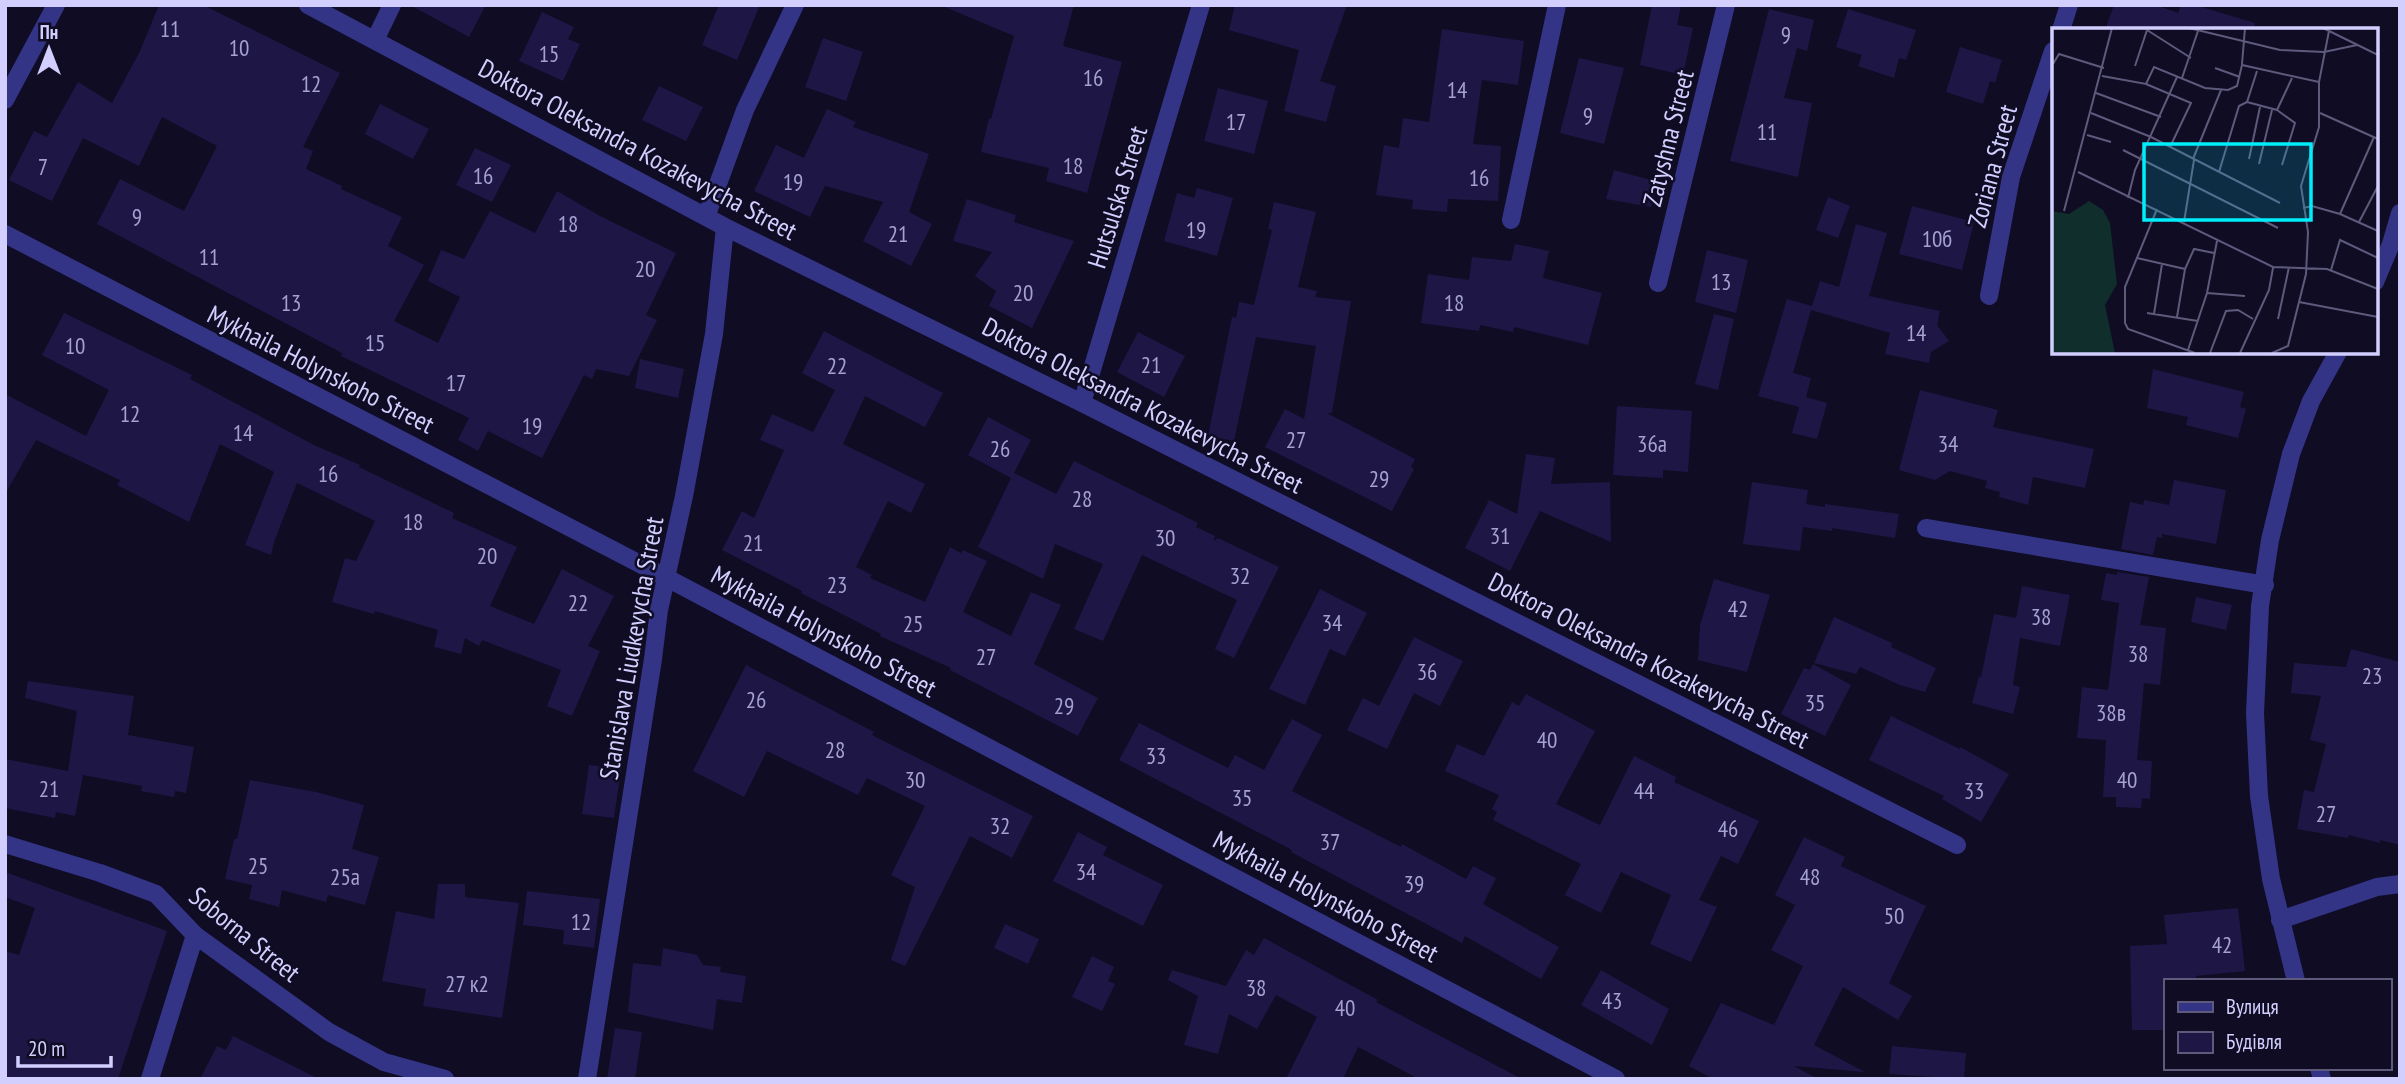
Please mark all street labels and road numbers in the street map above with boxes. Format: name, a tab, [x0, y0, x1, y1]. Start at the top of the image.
street label: Doktora Oleksandra Kozakevycha Street	[473, 51, 803, 247]
street label: Zatyshna Street	[1635, 66, 1701, 210]
street label: Zoriana Street	[1960, 101, 2024, 231]
street label: Hutsulska Street	[1080, 122, 1154, 272]
street label: Mykhaila Holynskoho Street	[202, 298, 440, 440]
street label: Doktora Oleksandra Kozakevycha Street	[977, 310, 1309, 500]
street label: Stanislava Liudkevycha Street	[592, 514, 670, 782]
street label: Mykhaila Holynskoho Street	[706, 558, 942, 704]
street label: Doktora Oleksandra Kozakevycha Street	[1483, 565, 1815, 755]
street label: Mykhaila Holynskoho Street	[1208, 823, 1444, 969]
street label: Soborna Street	[183, 879, 307, 989]

